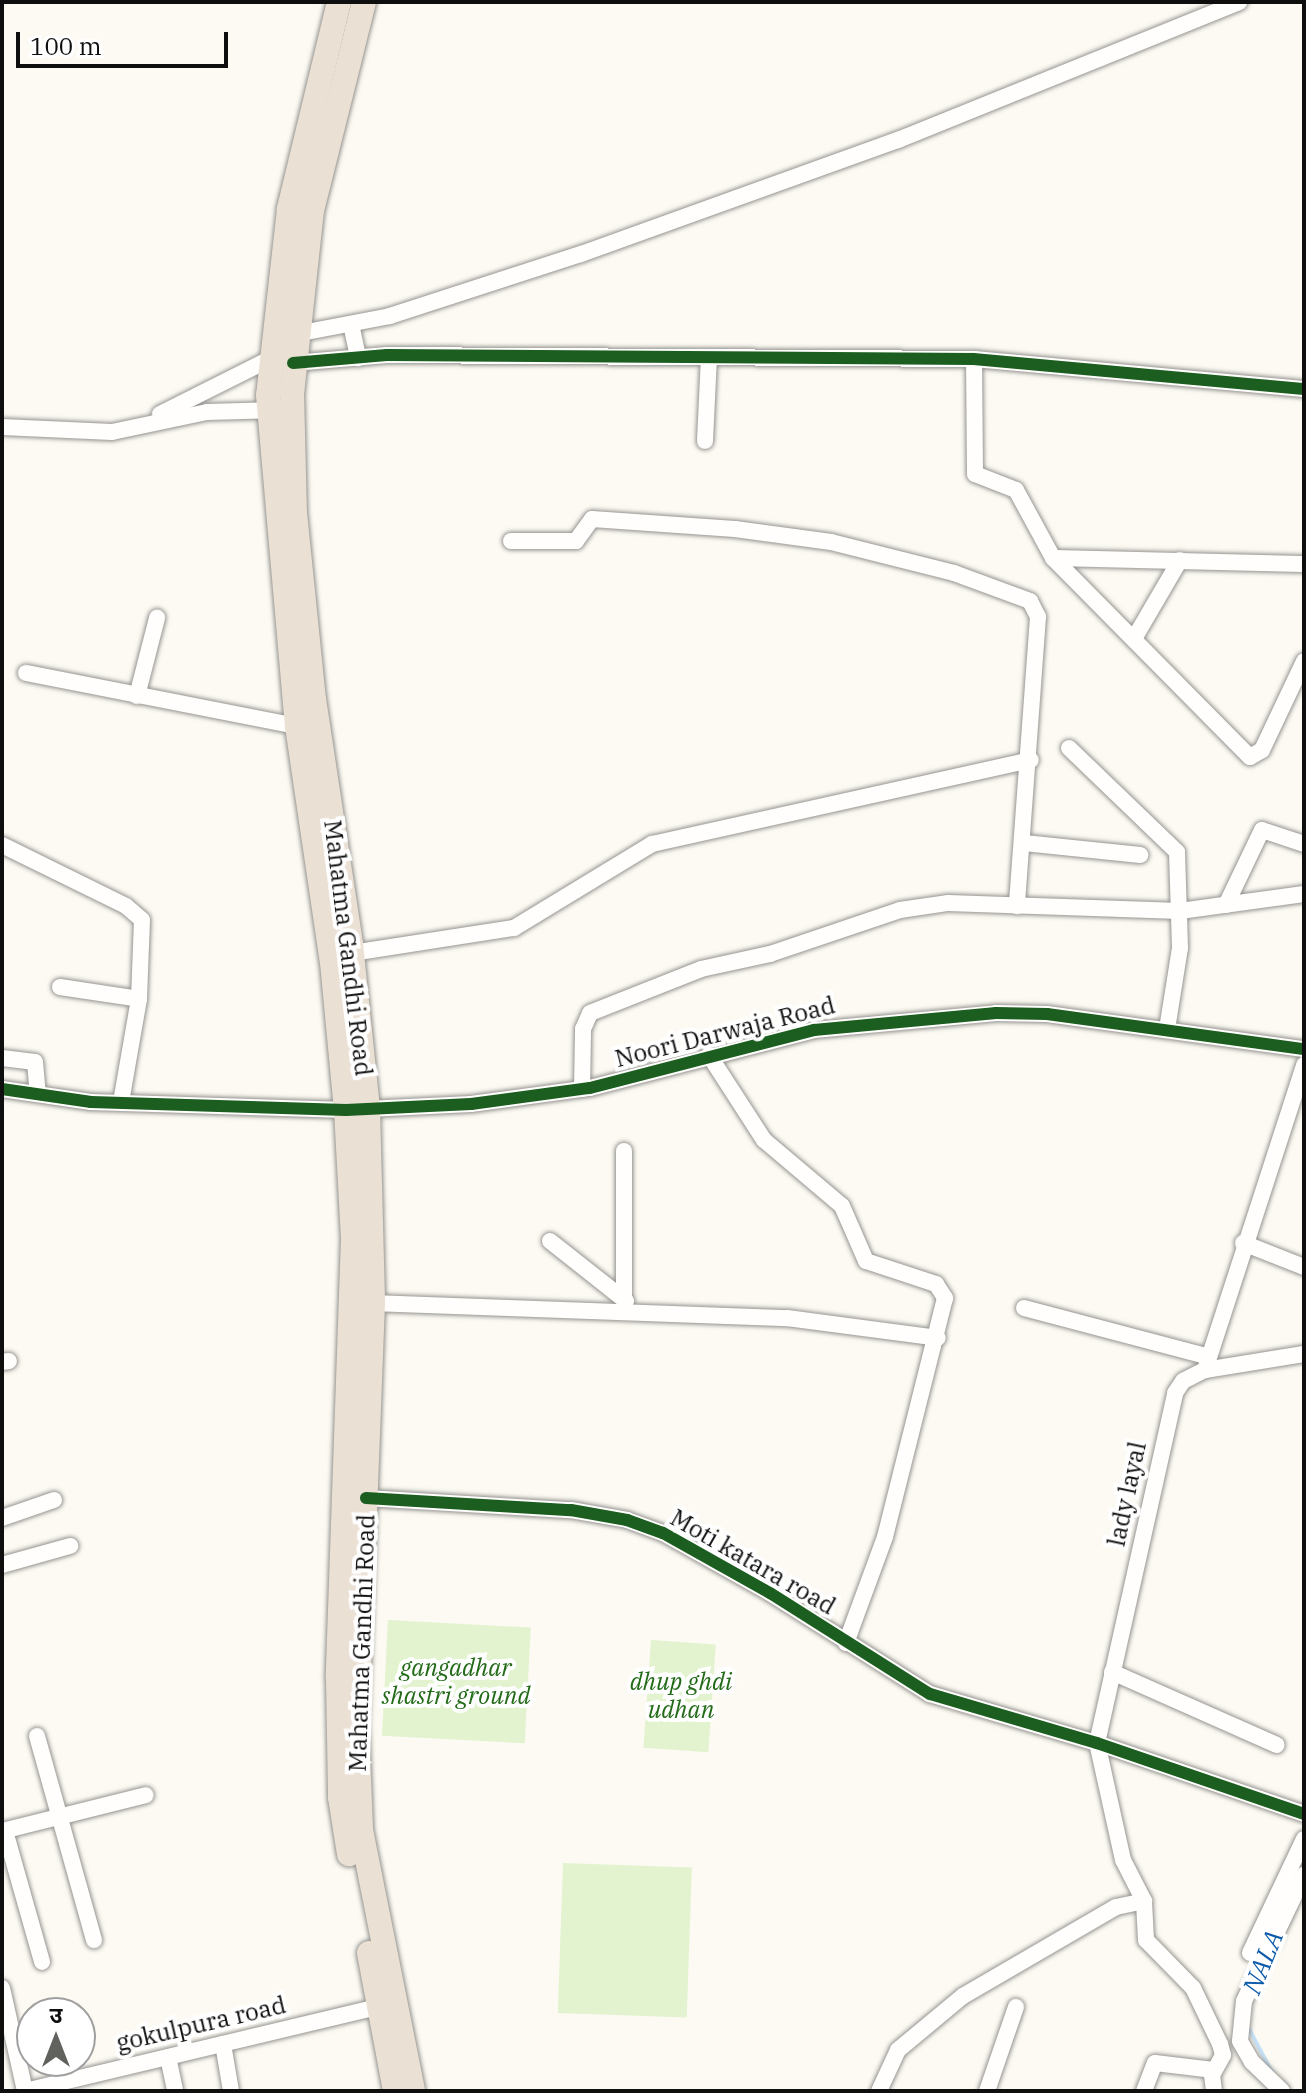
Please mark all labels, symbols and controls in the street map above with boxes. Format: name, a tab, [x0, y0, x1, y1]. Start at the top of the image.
scale bar	[20, 16, 232, 66]
text: 100 m	[30, 30, 102, 62]
street label: Mahatma Gandhi Road	[318, 818, 378, 1078]
street label: Noori Darwaja Road	[612, 991, 838, 1073]
street label: lady layal	[1102, 1439, 1152, 1549]
street label: Moti katara road	[665, 1503, 841, 1621]
street label: Mahatma Gandhi Road	[343, 1514, 381, 1772]
park label: gangadhar shastri ground	[382, 1654, 530, 1710]
park label: dhup ghdi udhan	[630, 1668, 732, 1724]
water label: NALA	[1236, 1926, 1290, 1998]
street label: gokulpura road	[113, 1990, 289, 2058]
north arrow	[16, 1997, 96, 2077]
text: उ	[50, 2000, 62, 2029]

